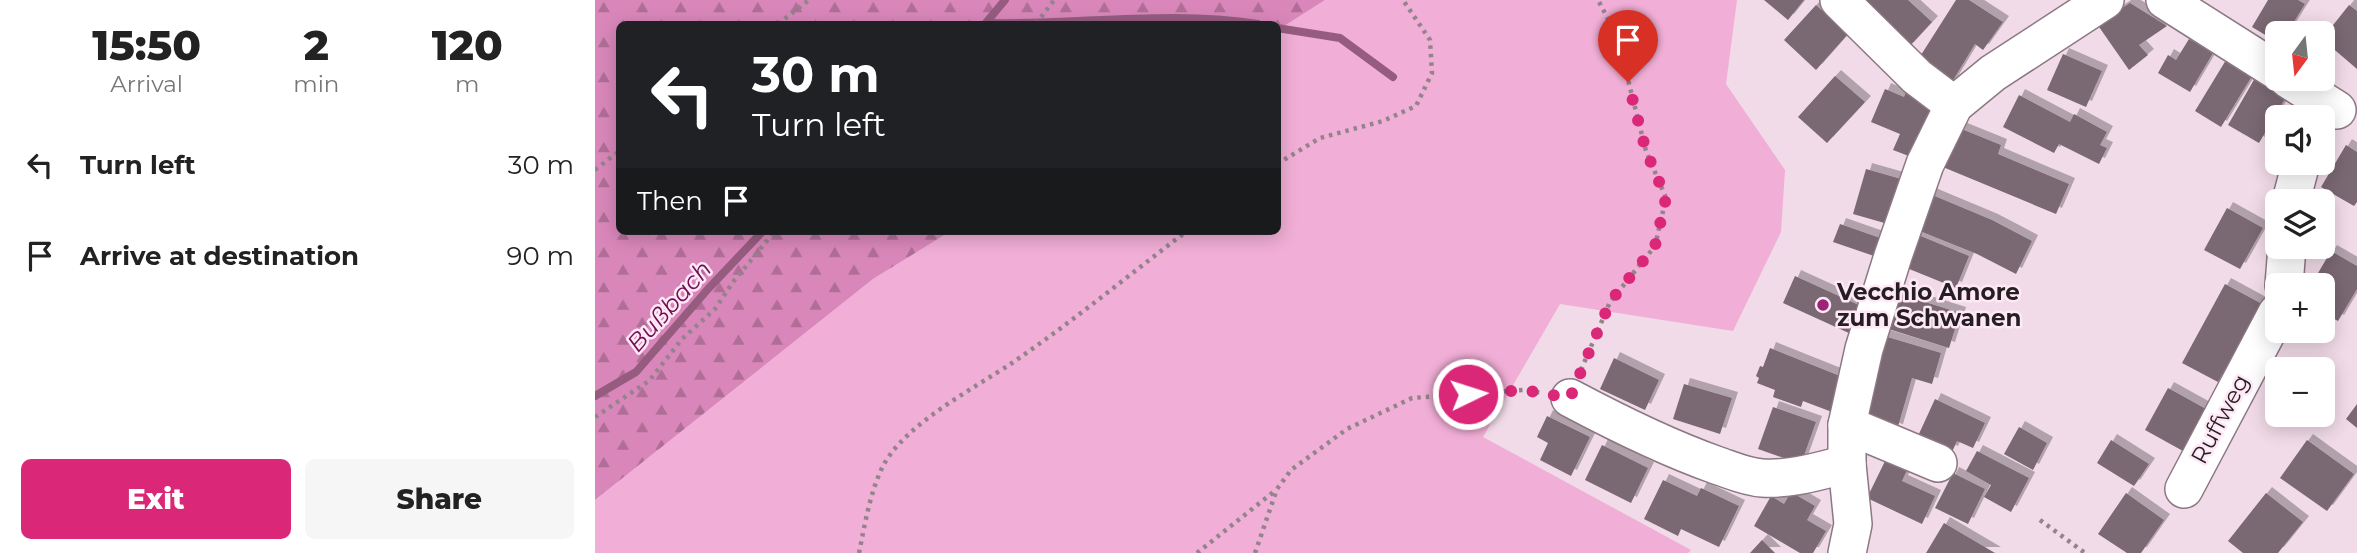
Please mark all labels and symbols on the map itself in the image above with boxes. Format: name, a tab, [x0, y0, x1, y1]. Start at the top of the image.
pin	[1598, 10, 1658, 82]
north arrow	[2265, 21, 2335, 91]
water label: Bußbach	[621, 255, 717, 357]
place label: Vecchio Amore zum Schwanen	[1836, 278, 2021, 332]
marker: Vecchio Amore zum Schwanen	[1815, 297, 1831, 313]
position arrow	[1431, 357, 1505, 431]
street label: Ruffweg	[2185, 369, 2255, 469]

